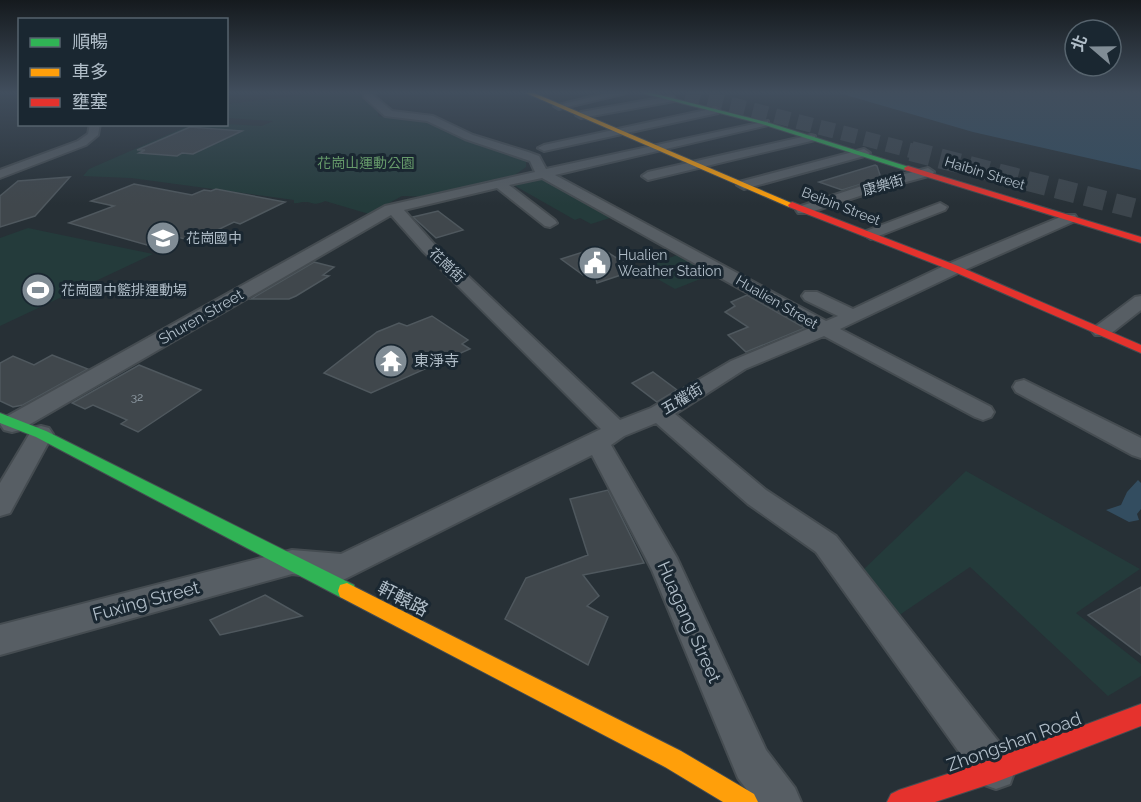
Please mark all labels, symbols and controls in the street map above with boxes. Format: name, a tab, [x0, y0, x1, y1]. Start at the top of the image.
legend	[18, 18, 228, 126]
north arrow	[1063, 18, 1123, 78]
text: 順暢	[72, 31, 108, 52]
text: 北	[1068, 32, 1091, 54]
text: 車多	[72, 61, 108, 82]
text: 壅塞	[72, 91, 108, 112]
street label: Haibin Street	[943, 153, 1027, 193]
park label: 花崗山運動公園	[317, 155, 415, 171]
street label: 康樂街	[861, 172, 905, 198]
street label: Beibin Street	[799, 184, 883, 228]
school or university icon: 花崗國中	[145, 220, 181, 256]
place label: 花崗國中	[186, 230, 242, 246]
street label: 花崗街	[426, 245, 468, 285]
public building icon: Hualien Weather Station	[577, 245, 613, 281]
place label: Hualien Weather Station	[618, 247, 722, 279]
sports icon: 花崗國中籃排運動場	[20, 272, 56, 308]
street label: Hualien Street	[733, 272, 821, 332]
place label: 花崗國中籃排運動場	[61, 282, 187, 298]
street label: Shuren Street	[155, 286, 247, 348]
temple icon: 東淨寺	[373, 343, 409, 379]
place label: 東淨寺	[414, 352, 459, 370]
street label: 五權街	[658, 380, 706, 418]
house number: 32	[131, 390, 143, 404]
street label: Huagang Street	[653, 558, 726, 686]
street label: Fuxing Street	[90, 576, 202, 625]
street label: 軒轅路	[374, 577, 432, 620]
street label: Zhongshan Road	[944, 707, 1084, 776]

